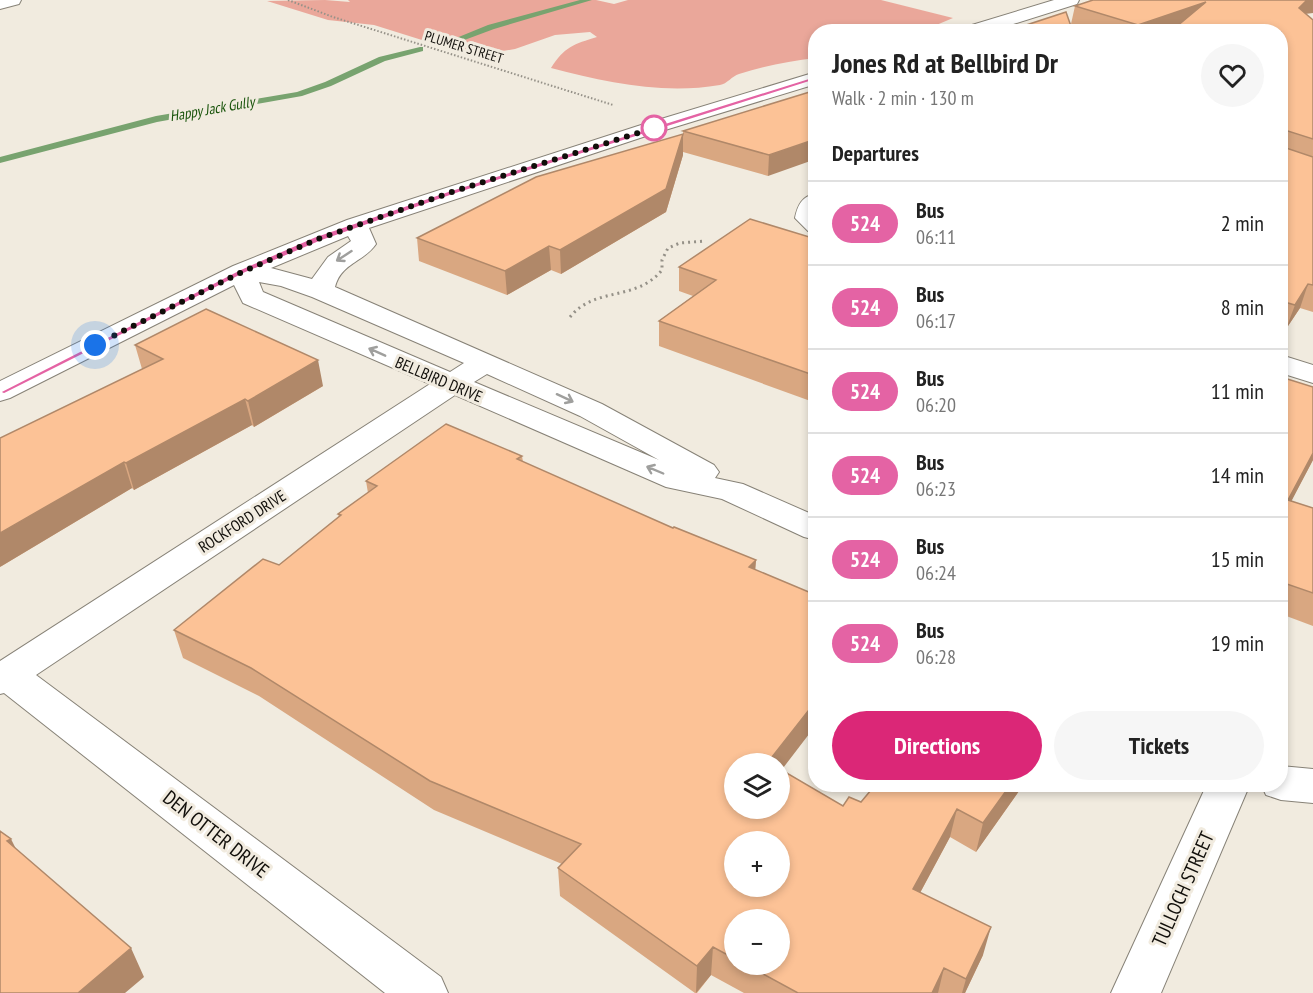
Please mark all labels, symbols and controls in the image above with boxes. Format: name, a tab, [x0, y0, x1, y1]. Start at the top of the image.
street label: PLUMER STREET	[423, 27, 506, 68]
text: Jones Rd at Bellbird Dr	[832, 44, 1058, 81]
button: heart	[1201, 44, 1264, 107]
text: Walk · 2 min · 130 m	[832, 85, 974, 111]
water label: Happy Jack Gully	[168, 91, 258, 125]
unlabelled marker	[641, 115, 667, 141]
text: Departures	[832, 139, 919, 167]
text: Bus	[916, 196, 944, 224]
text: 2 min	[1221, 209, 1264, 237]
text: 524	[850, 210, 880, 237]
text: 06:11	[916, 224, 956, 250]
one-way arrow	[336, 250, 353, 262]
text: Bus	[916, 280, 944, 308]
text: 8 min	[1221, 293, 1264, 321]
text: 524	[850, 294, 880, 321]
text: 06:17	[916, 308, 956, 334]
your location	[80, 330, 110, 360]
one-way arrow	[368, 346, 386, 357]
street label: BELLBIRD DRIVE	[393, 352, 486, 406]
text: Bus	[916, 364, 944, 392]
text: 11 min	[1211, 377, 1264, 405]
text: 524	[850, 378, 880, 405]
text: 06:20	[916, 392, 956, 418]
one-way arrow	[556, 394, 574, 405]
text: Bus	[916, 448, 944, 476]
text: 14 min	[1211, 461, 1264, 489]
text: 524	[850, 462, 880, 489]
one-way arrow	[646, 464, 664, 476]
text: 06:23	[916, 476, 956, 502]
street label: ROCKFORD DRIVE	[195, 485, 290, 557]
text: Bus	[916, 532, 944, 560]
text: 15 min	[1211, 545, 1264, 573]
text: 524	[850, 546, 880, 573]
text: 06:24	[916, 560, 956, 586]
text: Bus	[916, 616, 944, 644]
text: 19 min	[1211, 629, 1264, 657]
text: 524	[850, 630, 880, 657]
text: 06:28	[916, 644, 956, 670]
button: Directions	[832, 711, 1042, 780]
button: Tickets	[1054, 711, 1264, 780]
map controls	[724, 753, 790, 975]
button: layers	[724, 753, 790, 819]
street label: DEN OTTER DRIVE	[158, 784, 274, 884]
street label: TULLOCH STREET	[1146, 827, 1220, 951]
button: +	[724, 831, 790, 897]
button: −	[724, 909, 790, 975]

